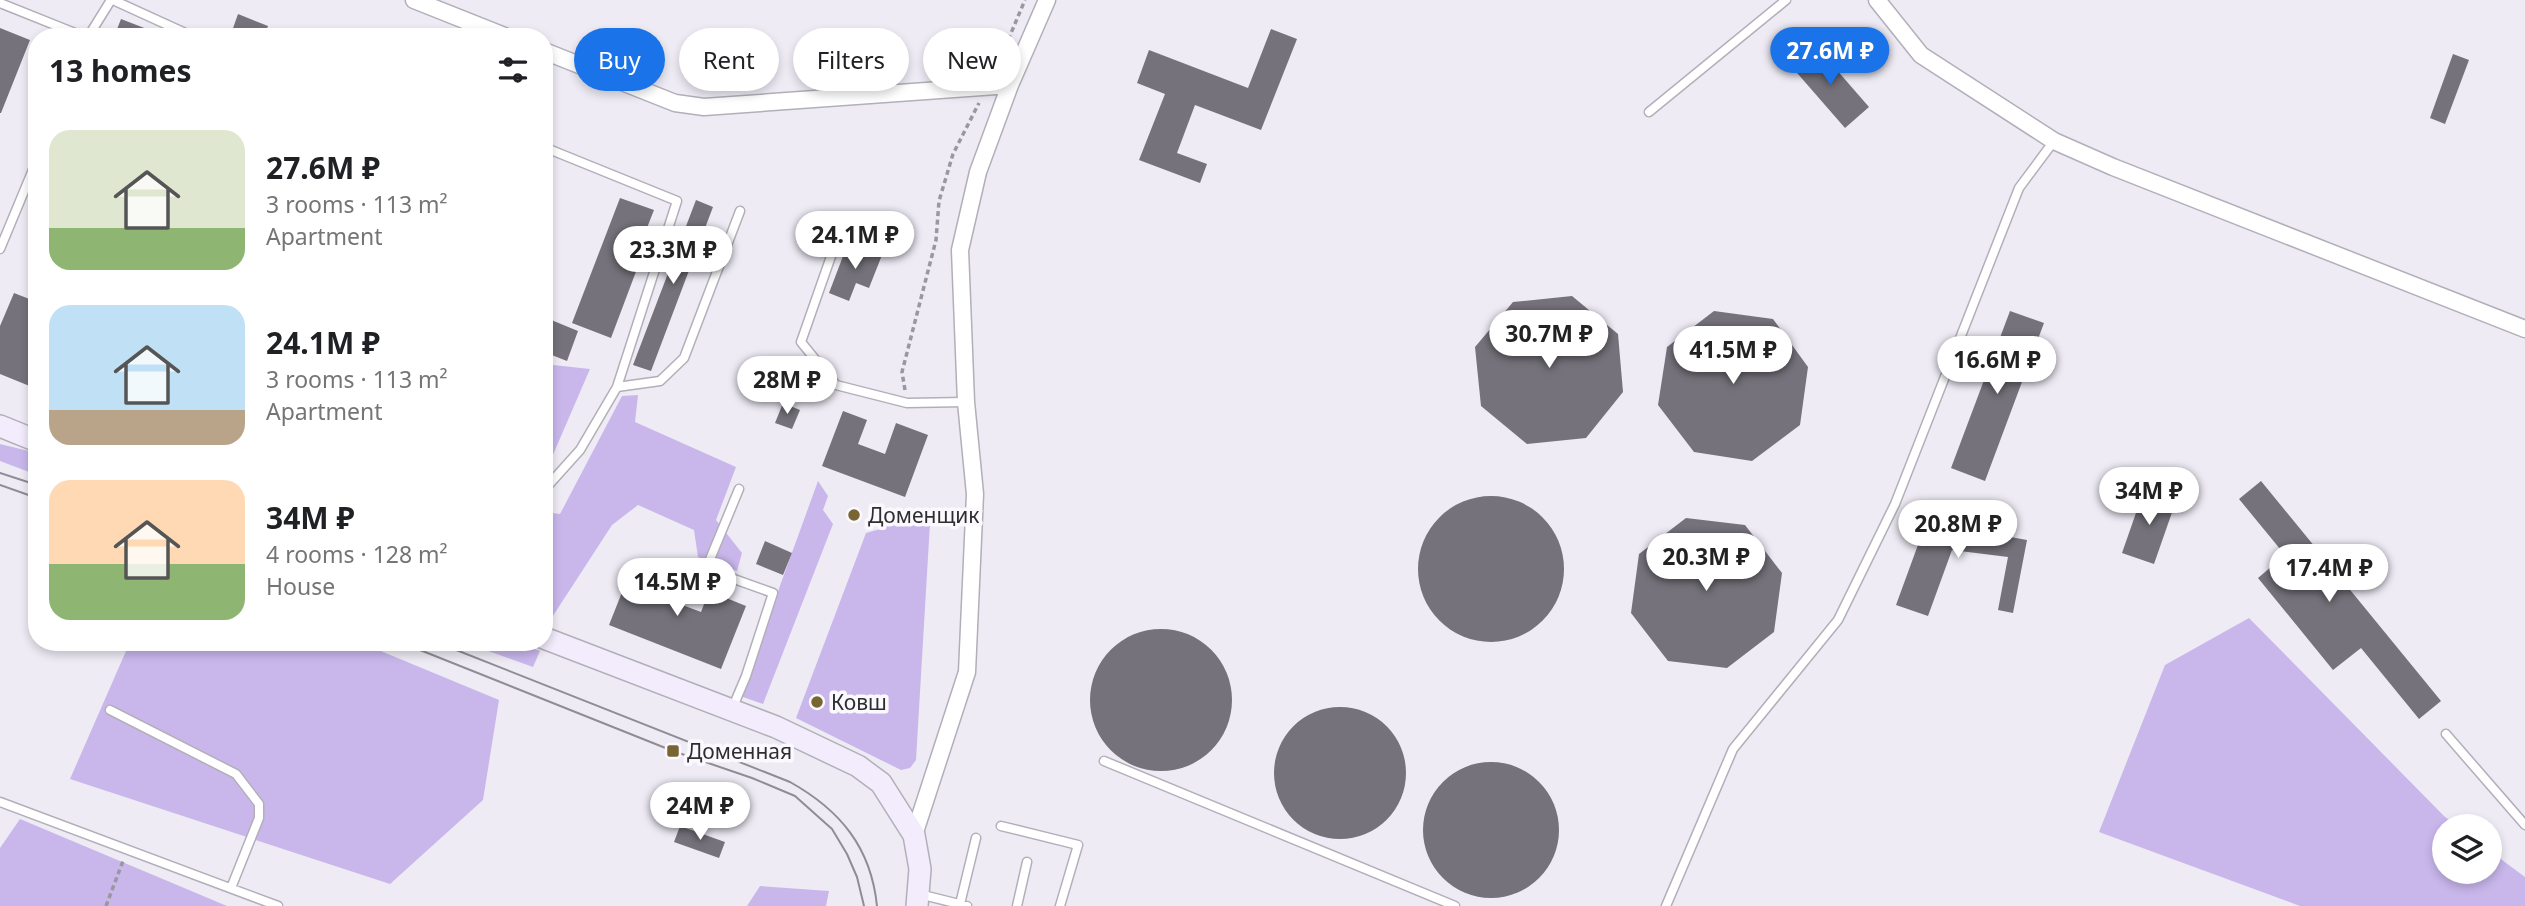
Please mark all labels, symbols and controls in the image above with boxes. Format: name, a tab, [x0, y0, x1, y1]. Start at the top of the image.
chip: Buy	[574, 28, 665, 91]
chip: Rent	[679, 28, 779, 91]
chip: Filters	[793, 28, 909, 91]
chip: New	[923, 28, 1021, 91]
pin: 27.6M ₽	[1765, 28, 1895, 87]
text: 27.6M ₽	[1786, 34, 1874, 66]
text: 13 homes	[49, 50, 192, 91]
icon: filters	[494, 51, 532, 89]
text: 27.6M ₽	[266, 147, 380, 188]
icon: home	[105, 158, 189, 242]
text: 3 rooms · 113 m²	[266, 188, 448, 220]
pin: 24.1M ₽	[790, 212, 920, 271]
text: 24.1M ₽	[811, 218, 899, 250]
text: Apartment	[266, 220, 383, 252]
pin: 23.3M ₽	[608, 226, 738, 286]
text: 23.3M ₽	[629, 233, 717, 265]
pin: 30.7M ₽	[1484, 310, 1614, 370]
text: 30.7M ₽	[1505, 317, 1593, 349]
text: 24.1M ₽	[266, 322, 380, 363]
pin: 41.5M ₽	[1668, 326, 1798, 386]
icon: home	[105, 333, 189, 417]
text: 41.5M ₽	[1689, 333, 1777, 365]
pin: 16.6M ₽	[1932, 336, 2062, 396]
text: 16.6M ₽	[1953, 343, 2041, 375]
pin: 28M ₽	[738, 356, 836, 416]
text: 3 rooms · 113 m²	[266, 363, 448, 395]
text: 28M ₽	[753, 363, 821, 395]
text: Apartment	[266, 395, 383, 427]
pin: 34M ₽	[2100, 468, 2198, 527]
text: 34M ₽	[2115, 474, 2183, 506]
text: 34M ₽	[266, 497, 354, 538]
pin: 20.8M ₽	[1893, 500, 2023, 560]
place label: Доменщик	[868, 501, 979, 529]
marker: Доменщик	[846, 507, 862, 523]
text: 20.8M ₽	[1914, 507, 2002, 539]
icon: home	[105, 508, 189, 592]
pin: 20.3M ₽	[1641, 534, 1771, 593]
text: 4 rooms · 128 m²	[266, 538, 448, 570]
text: 20.3M ₽	[1662, 540, 1750, 572]
pin: 17.4M ₽	[2264, 544, 2394, 604]
text: 17.4M ₽	[2285, 551, 2373, 583]
pin: 14.5M ₽	[612, 558, 742, 618]
text: 14.5M ₽	[633, 565, 721, 597]
text: House	[266, 570, 335, 602]
place label: Ковш	[831, 688, 887, 716]
marker: Ковш	[809, 694, 825, 710]
place label: Доменная	[687, 737, 792, 765]
marker: Доменная	[665, 743, 681, 759]
pin: 24M ₽	[651, 782, 749, 842]
text: 24M ₽	[666, 789, 734, 821]
map controls	[2432, 814, 2502, 884]
button: layers	[2432, 814, 2502, 884]

